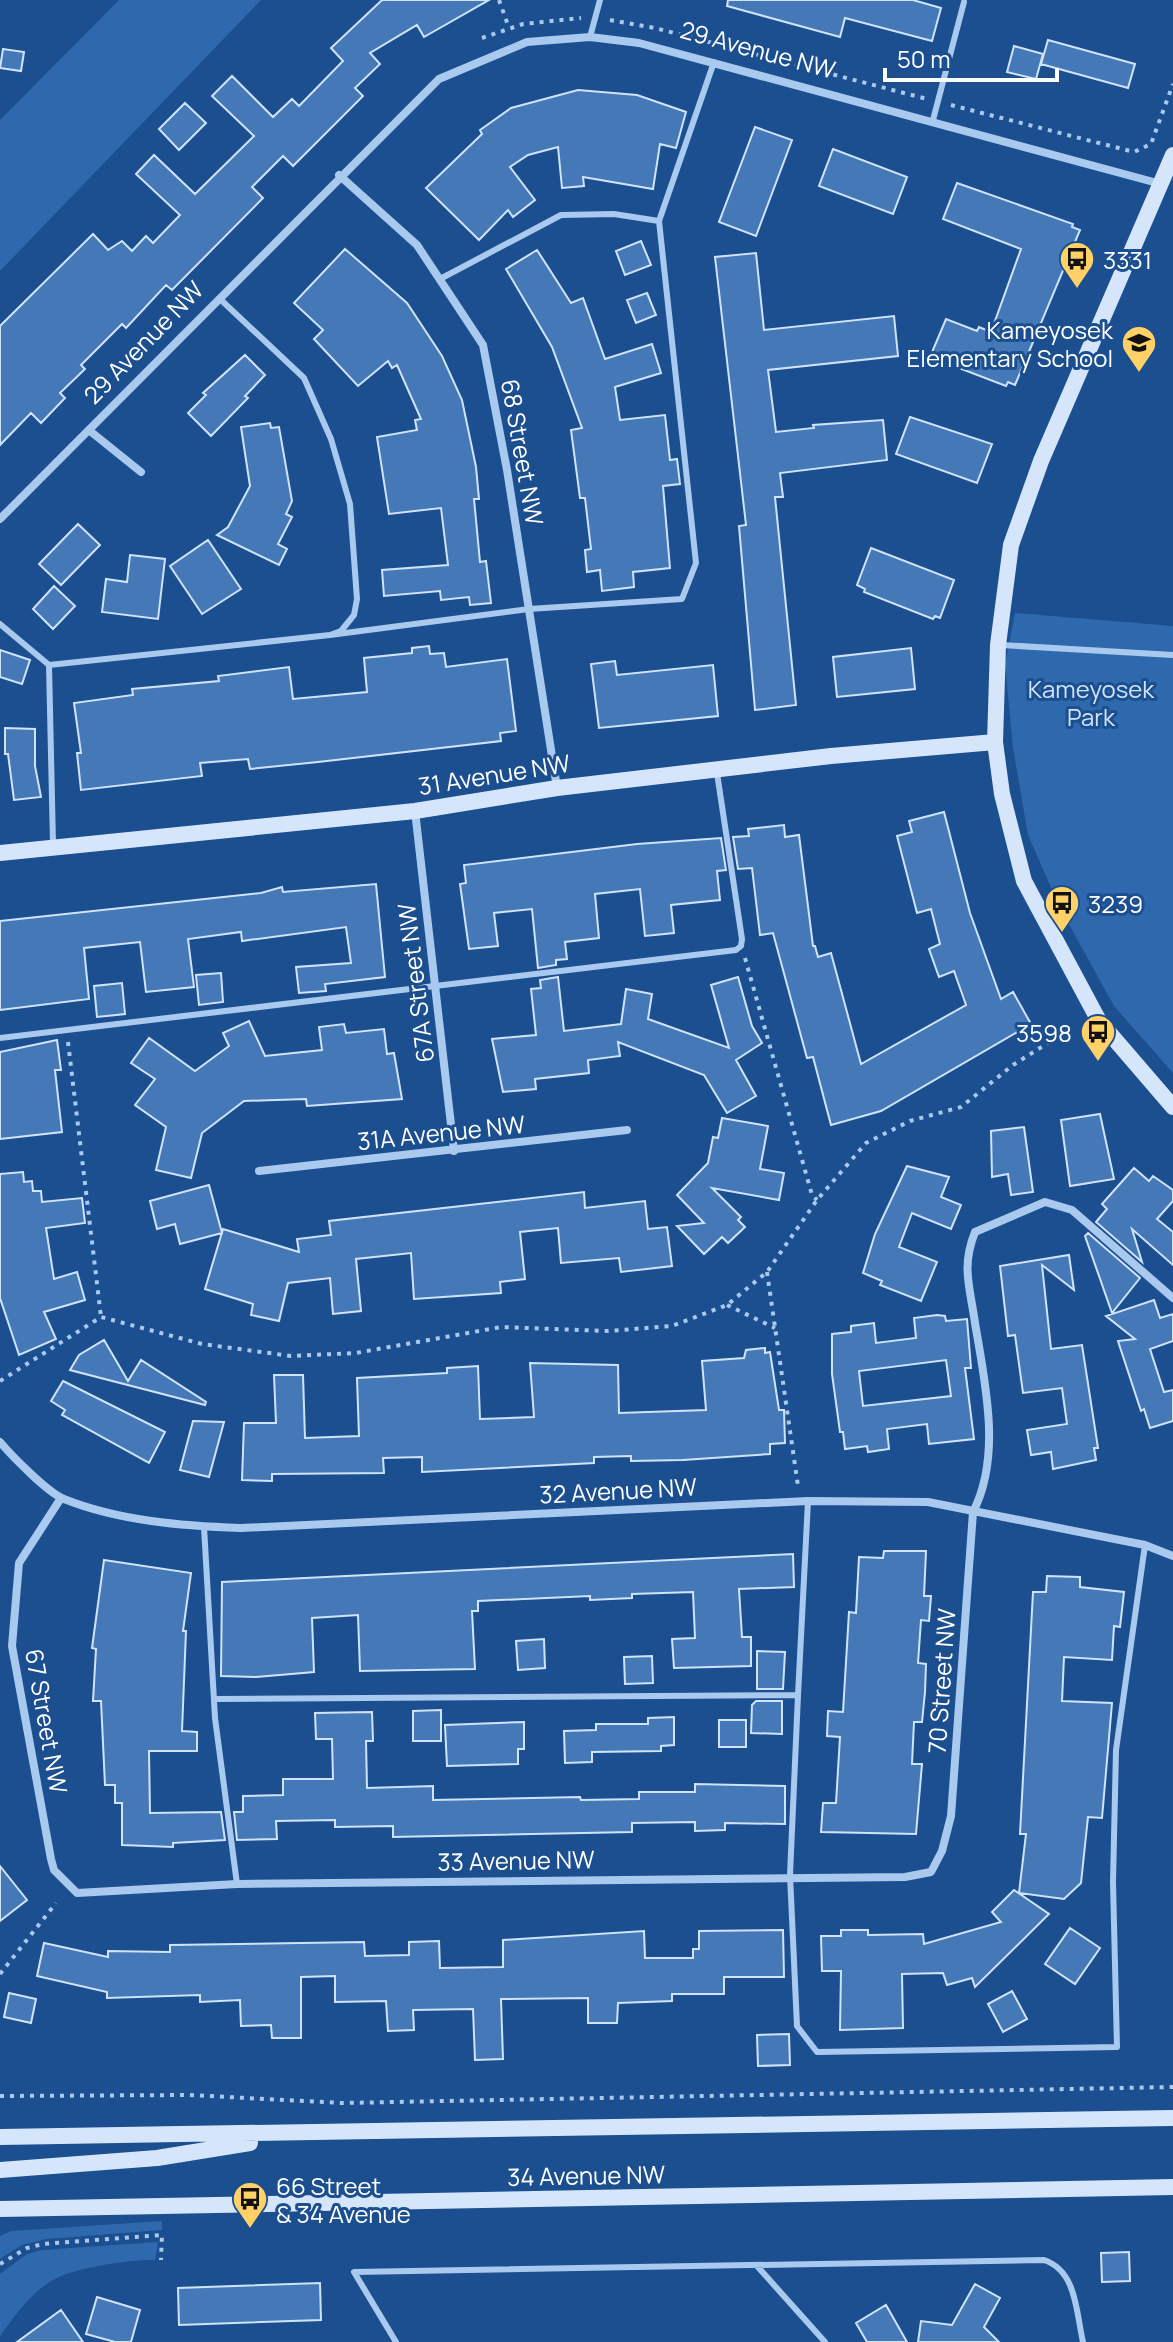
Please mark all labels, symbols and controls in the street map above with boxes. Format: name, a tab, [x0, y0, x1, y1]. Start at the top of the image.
street label: 29 Avenue NW	[677, 12, 840, 86]
scale bar	[885, 32, 1057, 82]
text: 50 m	[897, 42, 951, 75]
bus stop icon: 3331	[1058, 240, 1096, 290]
place label: 3331	[1103, 243, 1152, 276]
street label: 29 Avenue NW	[76, 273, 211, 411]
place label: Kameyosek Elementary School	[907, 313, 1114, 374]
school or university icon: Kameyosek Elementary School	[1120, 324, 1158, 374]
street label: 68 Street NW	[494, 376, 552, 528]
park label: Kameyosek Park	[1028, 672, 1155, 733]
street label: 31 Avenue NW	[416, 746, 573, 802]
bus stop icon: 3239	[1043, 884, 1081, 934]
place label: 3239	[1088, 887, 1143, 920]
street label: 67A Street NW	[389, 901, 441, 1064]
bus stop icon: 3598	[1079, 1013, 1117, 1063]
place label: 3598	[1016, 1016, 1072, 1049]
street label: 31A Avenue NW	[355, 1107, 527, 1157]
street label: 32 Avenue NW	[538, 1469, 698, 1511]
street label: 70 Street NW	[919, 1607, 963, 1755]
street label: 67 Street NW	[18, 1646, 76, 1796]
street label: 33 Avenue NW	[437, 1842, 595, 1878]
street label: 34 Avenue NW	[507, 2157, 666, 2193]
place label: 66 Street & 34 Avenue	[276, 2169, 411, 2230]
bus stop icon: 66 Street & 34 Avenue	[231, 2180, 269, 2230]

